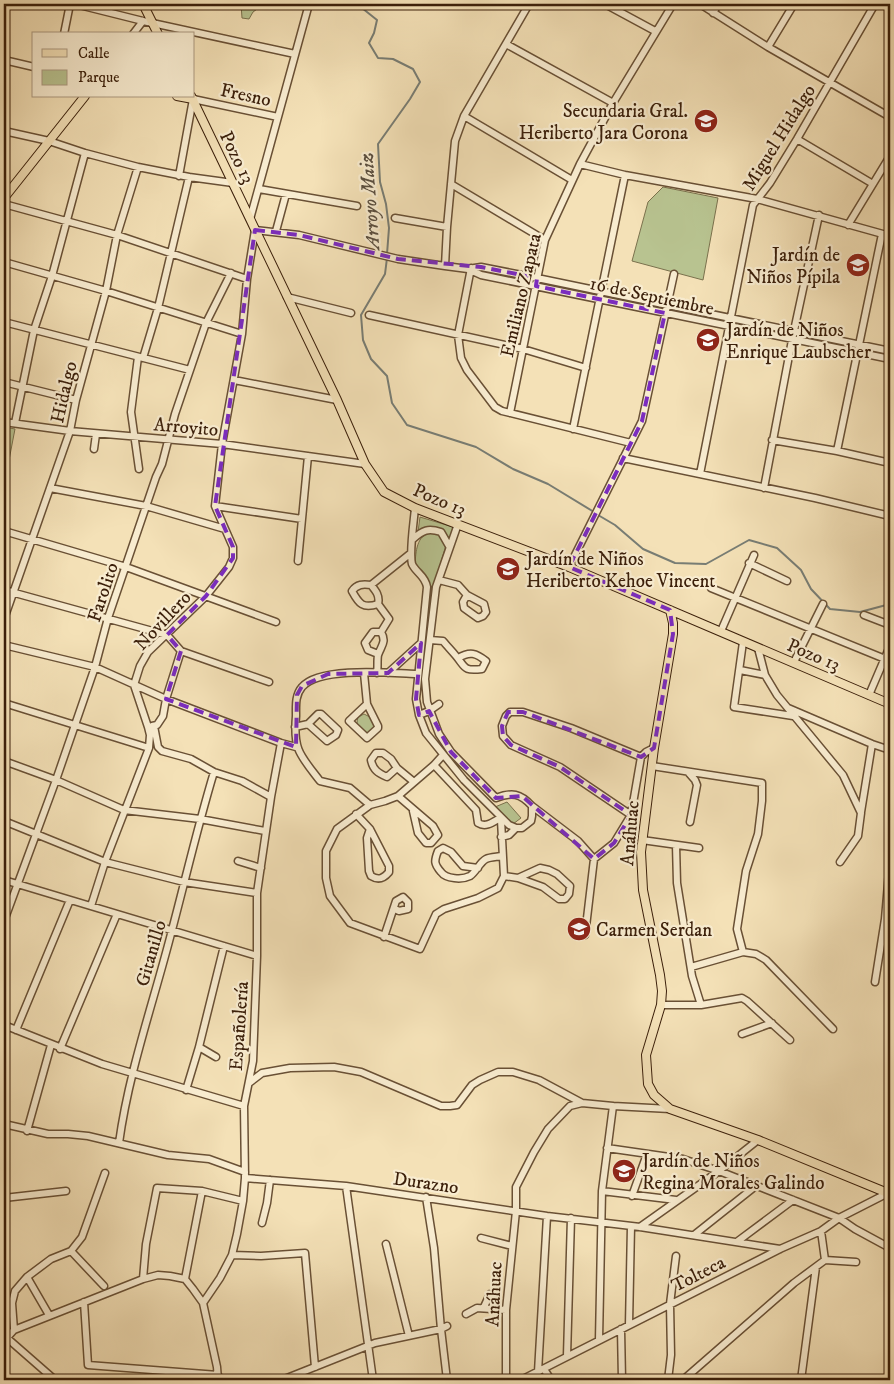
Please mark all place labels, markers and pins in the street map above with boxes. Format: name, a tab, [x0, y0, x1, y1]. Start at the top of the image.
place label: Secundaria Gral. Heriberto Jara Corona	[519, 100, 688, 145]
school or university icon: Secundaria Gral. Heriberto Jara Corona	[693, 108, 719, 134]
place label: Jardín de Niños Pípila	[746, 244, 840, 289]
school or university icon: Jardín de Niños Pípila	[845, 252, 871, 278]
place label: Jardín de Niños Enrique Laubscher	[724, 319, 871, 365]
school or university icon: Jardín de Niños Enrique Laubscher	[695, 327, 721, 353]
place label: Jardín de Niños Heriberto Kehoe Vincent	[524, 548, 715, 593]
school or university icon: Jardín de Niños Heriberto Kehoe Vincent	[495, 556, 521, 582]
school or university icon: Carmen Serdan	[566, 916, 592, 942]
place label: Carmen Serdan	[596, 919, 712, 942]
place label: Jardín de Niños Regina Morales Galindo	[640, 1150, 825, 1195]
school or university icon: Jardín de Niños Regina Morales Galindo	[611, 1158, 637, 1184]

